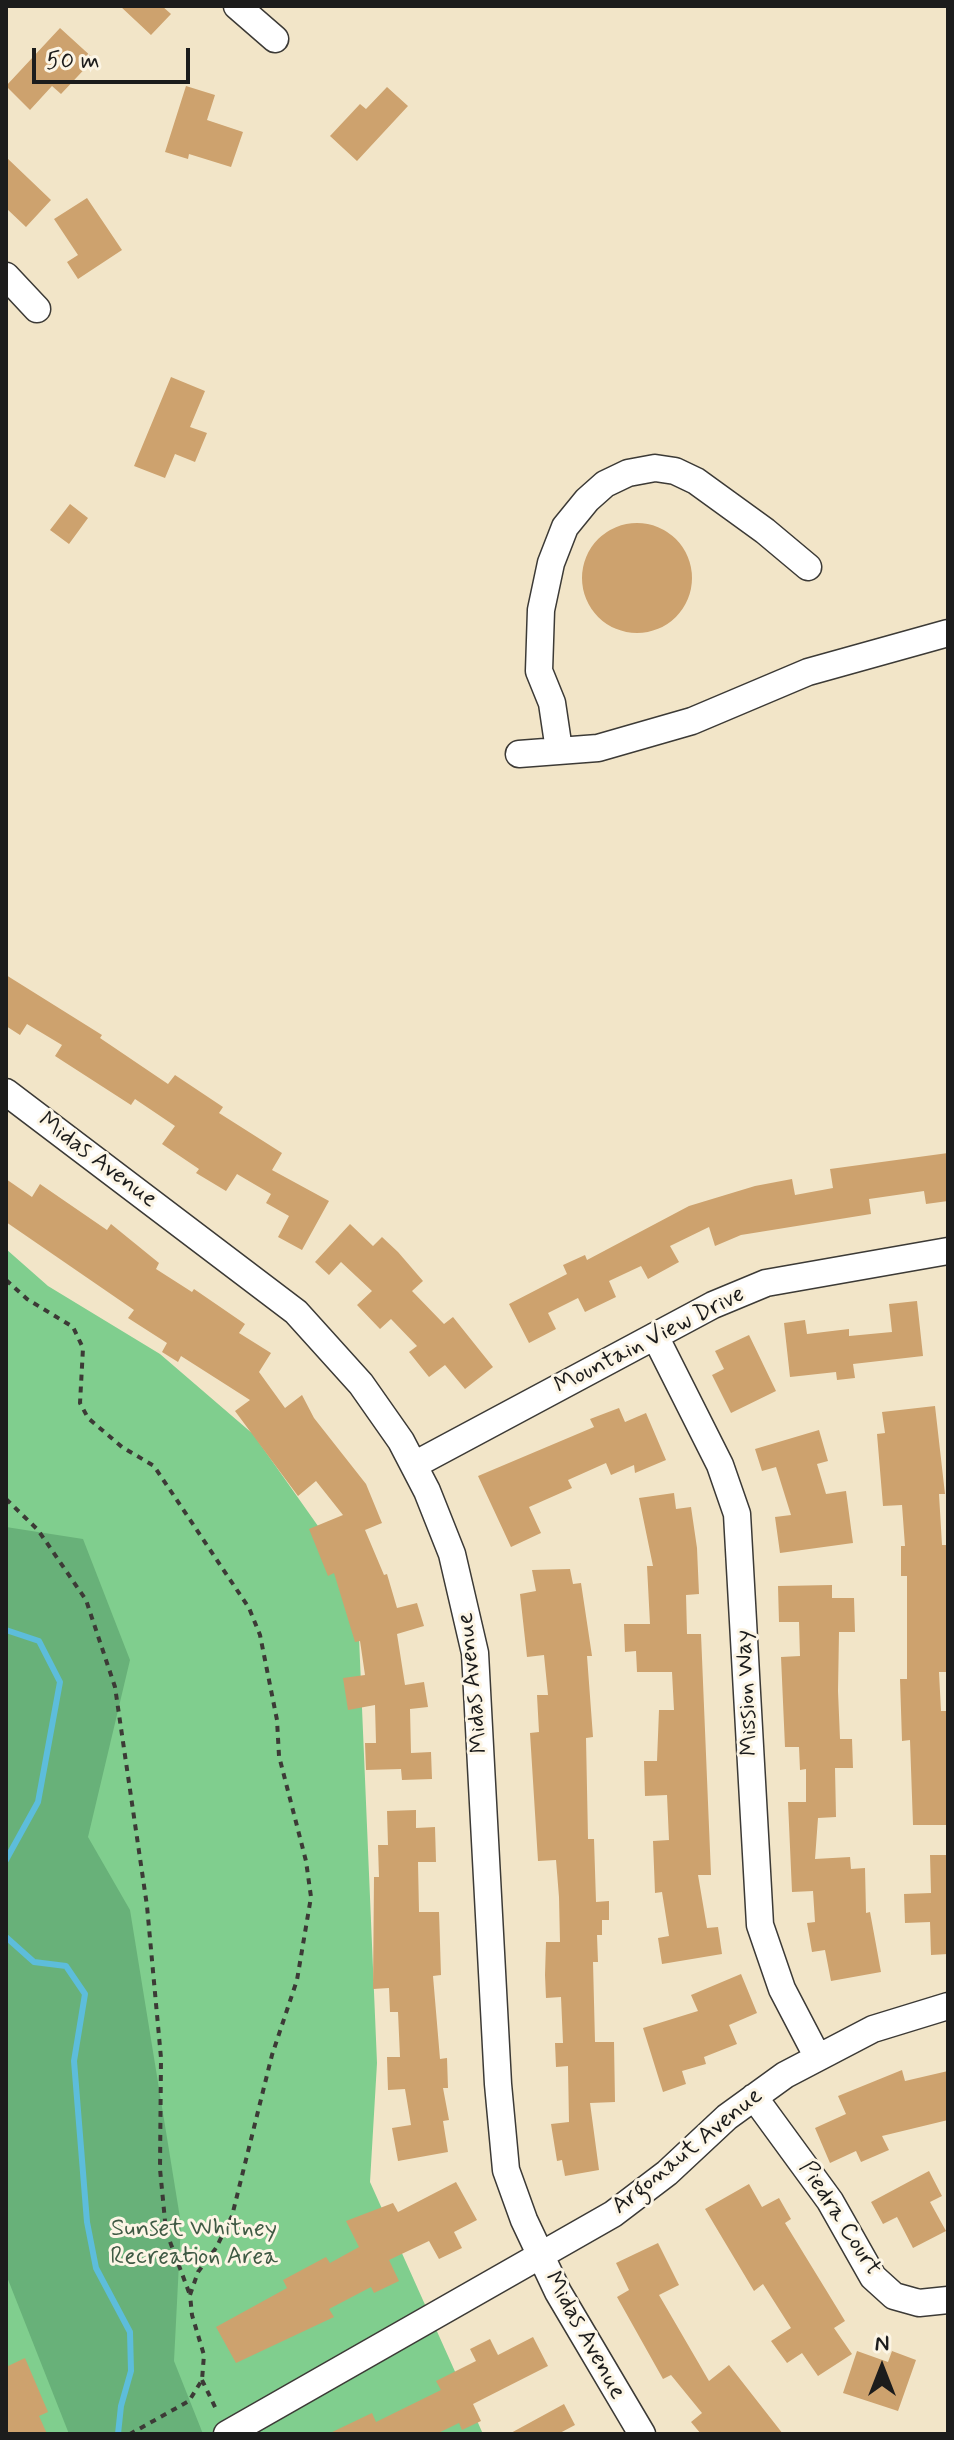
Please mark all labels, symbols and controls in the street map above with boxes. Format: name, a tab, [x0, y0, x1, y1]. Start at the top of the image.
scale bar	[36, 32, 194, 82]
text: 50 m	[46, 46, 100, 77]
street label: Midas Avenue	[32, 1107, 162, 1215]
street label: Mountain View Drive	[550, 1281, 750, 1401]
street label: Midas Avenue	[452, 1611, 496, 1755]
street label: Mission Way	[730, 1629, 766, 1757]
street label: Argonaut Avenue	[607, 2082, 769, 2222]
street label: Piedra Court	[791, 2156, 887, 2282]
park label: Sunset Whitney Recreation Area	[110, 2216, 278, 2272]
street label: Midas Avenue	[537, 2267, 631, 2405]
north arrow	[842, 2328, 922, 2408]
text: N	[875, 2330, 889, 2358]

